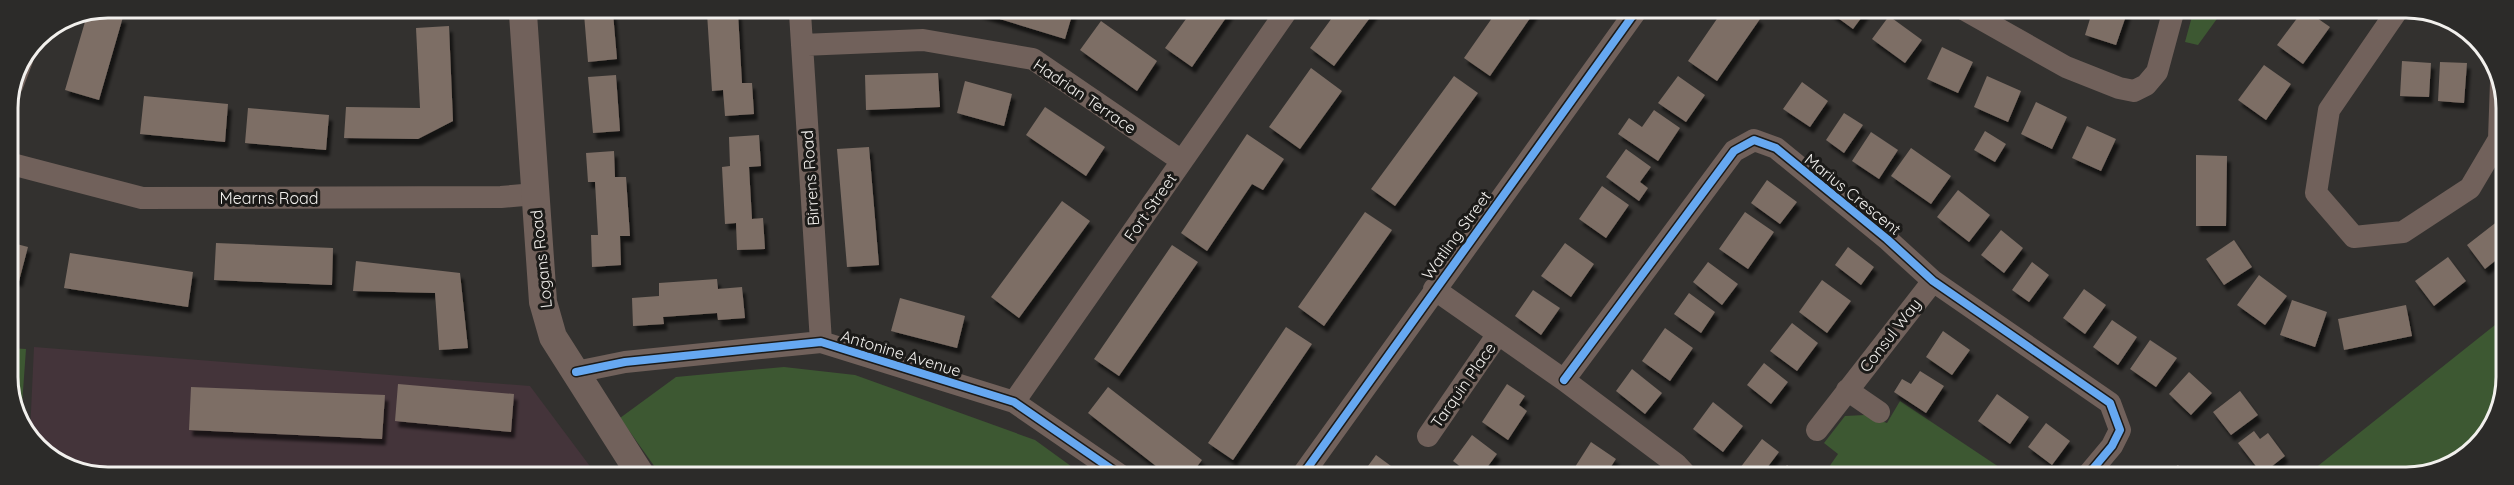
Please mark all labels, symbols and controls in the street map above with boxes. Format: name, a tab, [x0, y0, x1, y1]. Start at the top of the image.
street label: Hadrian Terrace	[1030, 54, 1140, 138]
street label: Birrens Road	[797, 130, 823, 226]
street label: Marius Crescent	[1801, 149, 1905, 239]
street label: Fort Street	[1119, 169, 1181, 245]
street label: Watling Street	[1417, 187, 1495, 283]
street label: Mearns Road	[219, 188, 319, 208]
street label: Logans Road	[526, 209, 556, 309]
street label: Consul Way	[1855, 294, 1925, 376]
street label: Antonine Avenue	[838, 325, 964, 381]
street label: Tarquin Place	[1426, 338, 1500, 432]

